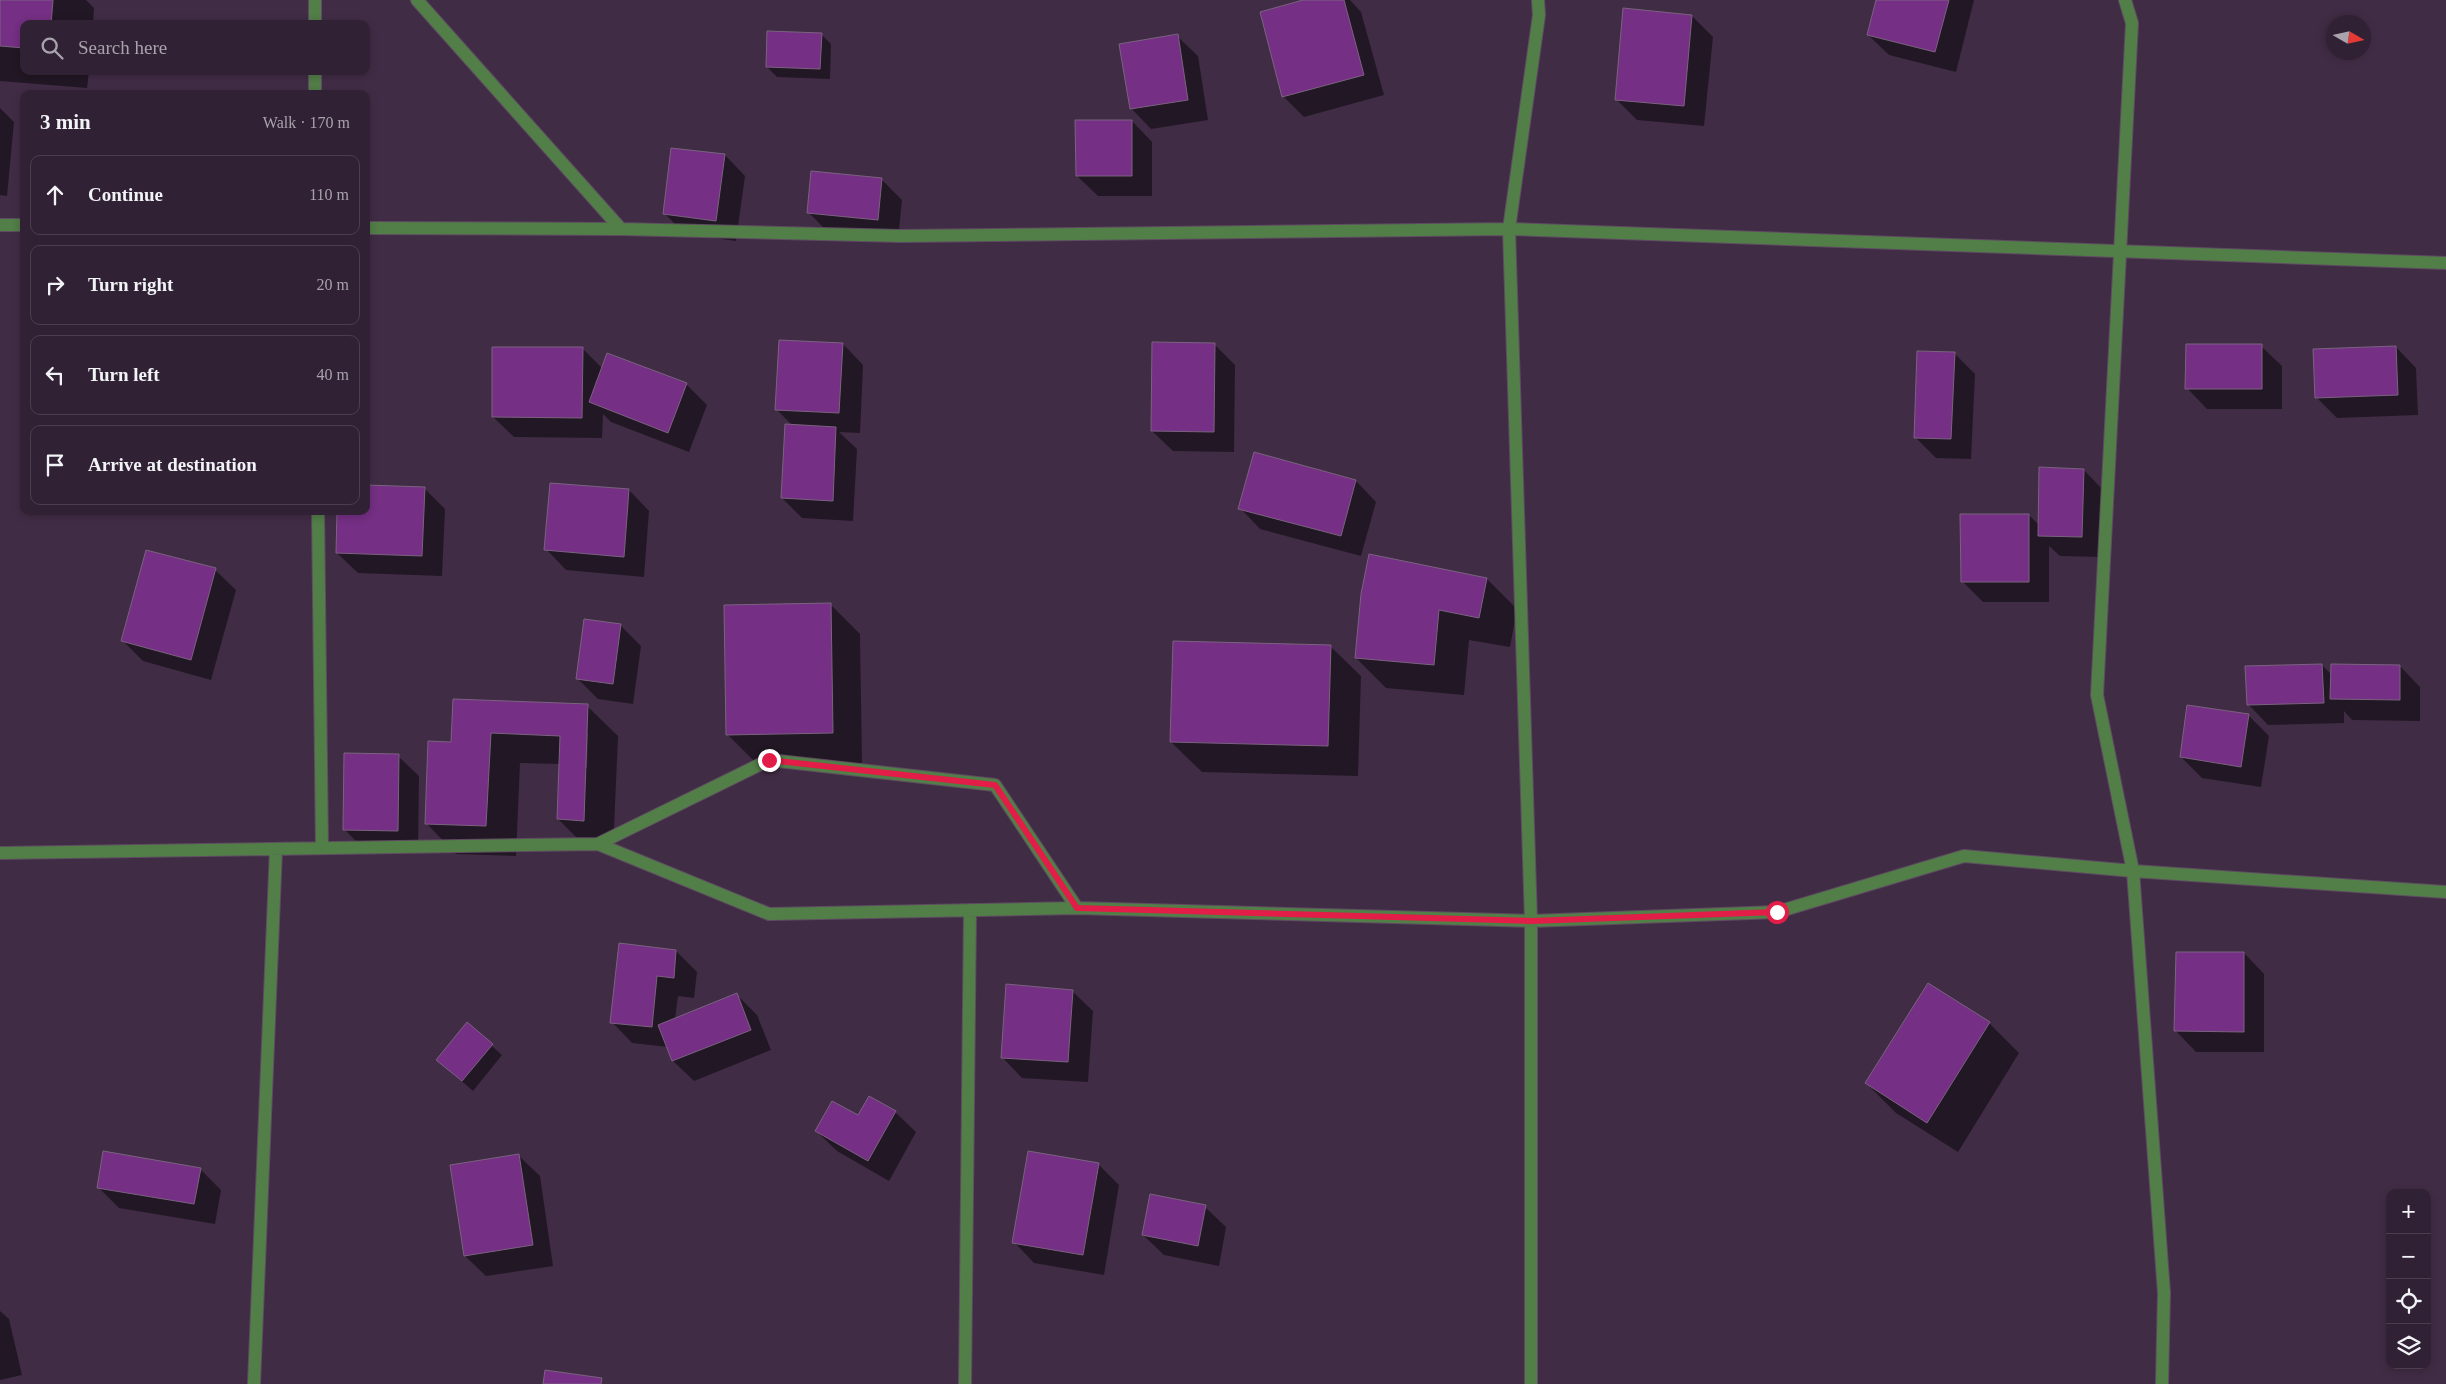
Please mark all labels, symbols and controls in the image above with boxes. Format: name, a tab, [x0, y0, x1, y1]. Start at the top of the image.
north arrow	[2326, 15, 2371, 60]
search box	[20, 20, 370, 75]
icon: search	[38, 34, 66, 62]
text: Search here	[78, 37, 167, 58]
text: 3 min	[40, 110, 91, 134]
text: Walk · 170 m	[263, 114, 350, 131]
icon: ahead	[41, 181, 69, 209]
text: Continue	[88, 184, 163, 205]
text: 110 m	[309, 186, 349, 203]
icon: right	[41, 271, 69, 299]
text: Turn right	[88, 274, 173, 295]
text: 20 m	[317, 276, 349, 293]
icon: left	[41, 361, 69, 389]
text: Turn left	[88, 364, 160, 385]
text: 40 m	[317, 366, 349, 383]
icon: arrive	[41, 451, 69, 479]
text: Arrive at destination	[88, 454, 257, 475]
route end	[758, 749, 781, 772]
route start	[1766, 901, 1789, 924]
map controls	[2386, 1189, 2431, 1369]
button: +	[2386, 1189, 2431, 1234]
button: −	[2386, 1234, 2431, 1279]
button: locate	[2386, 1279, 2431, 1324]
button: layers	[2386, 1324, 2431, 1369]

